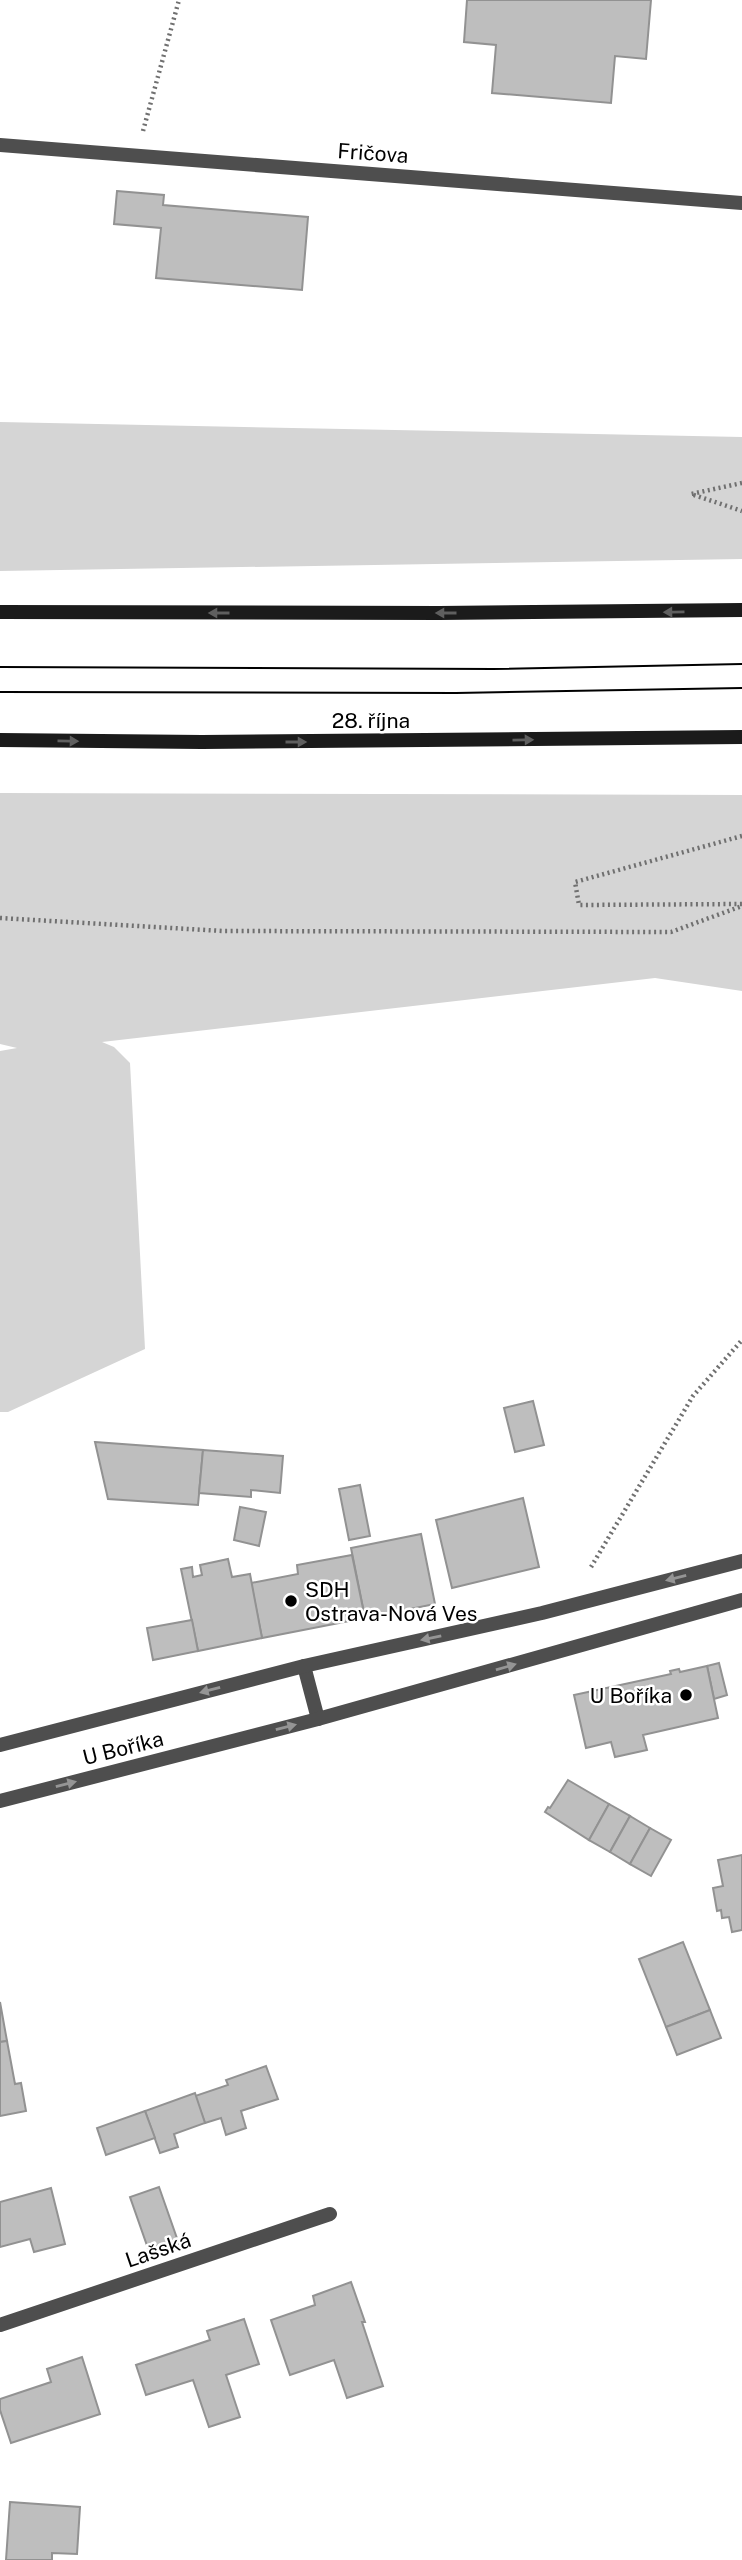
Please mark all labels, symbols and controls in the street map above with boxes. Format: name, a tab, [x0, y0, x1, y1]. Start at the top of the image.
street label: Fričova	[337, 138, 409, 168]
one-way arrow	[663, 606, 685, 618]
one-way arrow	[208, 607, 230, 619]
one-way arrow	[435, 607, 457, 619]
street label: 28. října	[332, 708, 410, 733]
one-way arrow	[512, 734, 534, 746]
one-way arrow	[57, 735, 79, 747]
one-way arrow	[285, 736, 307, 748]
one-way arrow	[665, 1573, 687, 1584]
place label: SDH Ostrava-Nová Ves	[305, 1577, 477, 1626]
marker: SDH Ostrava-Nová Ves	[283, 1593, 299, 1609]
one-way arrow	[420, 1632, 442, 1643]
one-way arrow	[495, 1661, 516, 1671]
place label: U Boříka	[590, 1683, 672, 1708]
one-way arrow	[199, 1685, 221, 1696]
marker: U Boříka	[678, 1687, 694, 1703]
one-way arrow	[275, 1721, 297, 1732]
street label: U Boříka	[80, 1726, 166, 1770]
one-way arrow	[55, 1778, 77, 1789]
street label: Lašská	[122, 2227, 194, 2273]

